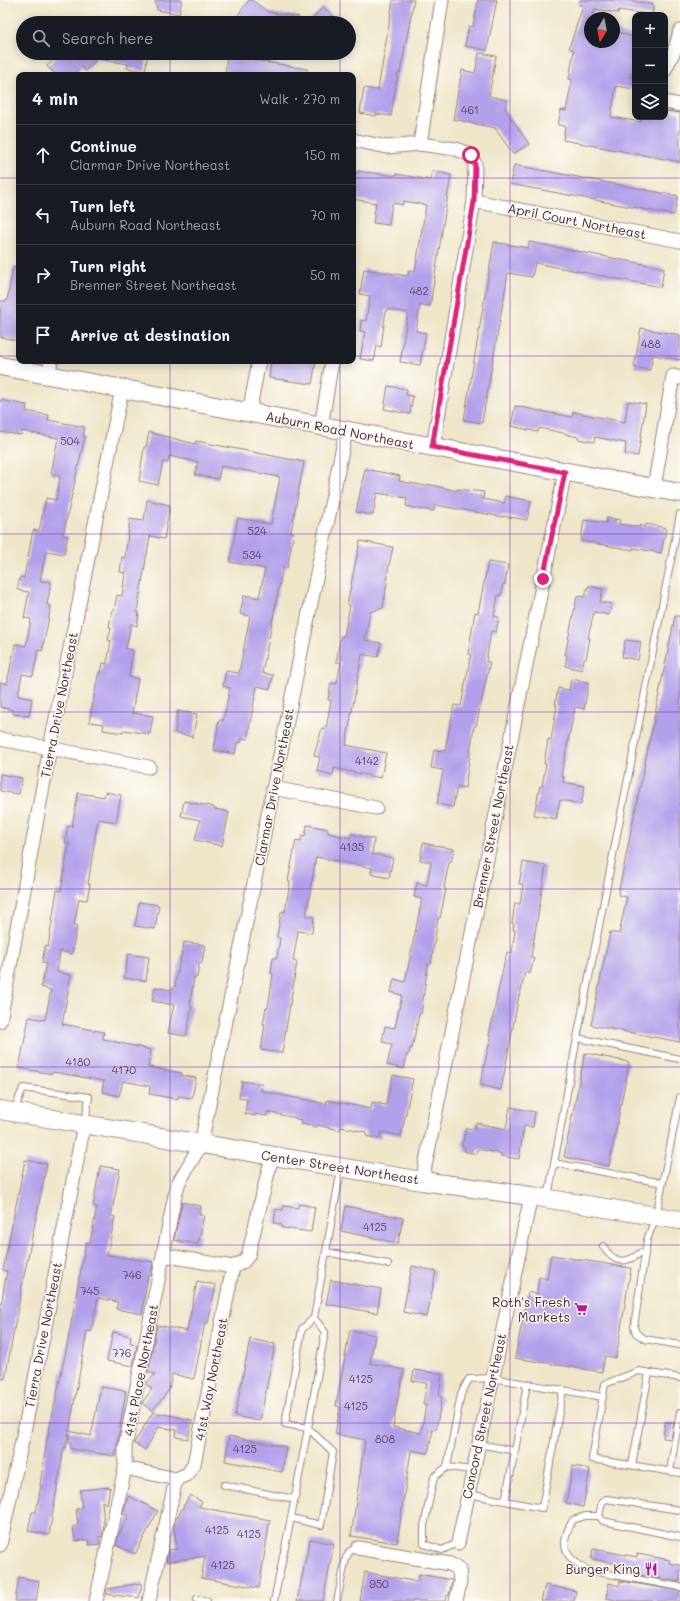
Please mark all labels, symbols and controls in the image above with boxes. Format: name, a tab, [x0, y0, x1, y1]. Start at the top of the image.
north arrow	[584, 12, 620, 48]
map controls	[632, 12, 668, 120]
button: +	[632, 12, 668, 48]
search box	[16, 16, 356, 60]
icon: search	[30, 27, 52, 49]
text: Search here	[62, 28, 153, 48]
button: −	[632, 48, 668, 84]
button: layers	[632, 84, 668, 120]
text: 4 min	[32, 87, 78, 109]
text: Walk · 270 m	[259, 90, 340, 107]
house number: 461	[461, 102, 479, 117]
text: Continue	[70, 136, 137, 156]
icon: ahead	[32, 144, 54, 166]
text: 150 m	[304, 146, 340, 163]
route start	[462, 146, 480, 164]
text: Clarmar Drive Northeast	[70, 156, 230, 173]
text: Turn left	[70, 196, 135, 216]
street label: April Court Northeast	[506, 199, 648, 242]
icon: left	[32, 204, 54, 226]
text: 70 m	[310, 206, 340, 223]
text: Auburn Road Northeast	[70, 216, 221, 233]
text: Turn right	[70, 256, 147, 276]
icon: right	[32, 264, 54, 286]
text: 50 m	[310, 266, 340, 283]
text: Brenner Street Northeast	[70, 276, 236, 293]
house number: 482	[409, 283, 429, 298]
icon: arrive	[32, 324, 54, 346]
text: Arrive at destination	[70, 325, 230, 345]
house number: 488	[641, 336, 661, 351]
street label: Auburn Road Northeast	[264, 407, 416, 452]
house number: 504	[60, 433, 80, 448]
house number: 524	[248, 523, 267, 538]
house number: 534	[242, 547, 262, 562]
route end	[534, 570, 552, 588]
street label: Tierra Drive Northeast	[36, 630, 81, 779]
street label: Clarmar Drive Northeast	[250, 707, 297, 867]
street label: Brenner Street Northeast	[468, 742, 517, 909]
house number: 4142	[355, 753, 379, 768]
house number: 4135	[340, 839, 364, 854]
house number: 4180	[66, 1054, 91, 1069]
house number: 4170	[112, 1062, 136, 1077]
street label: Center Street Northeast	[260, 1146, 420, 1187]
house number: 4125	[363, 1219, 387, 1234]
street label: Tierra Drive Northeast	[20, 1260, 65, 1409]
house number: 746	[122, 1267, 142, 1282]
house number: 745	[81, 1283, 100, 1298]
place label: Roth's Fresh Markets	[492, 1293, 570, 1325]
supermarket icon: Roth's Fresh Markets	[573, 1301, 589, 1317]
street label: 41st Place Northeast	[119, 1302, 162, 1437]
street label: 41st Way Northeast	[190, 1316, 231, 1442]
street label: Concord Street Northeast	[458, 1331, 509, 1500]
house number: 776	[113, 1345, 131, 1360]
house number: 4125	[349, 1371, 373, 1386]
house number: 4125	[344, 1398, 368, 1413]
house number: 808	[375, 1431, 395, 1446]
house number: 4125	[233, 1441, 257, 1456]
house number: 4125	[205, 1522, 229, 1537]
house number: 4125	[237, 1526, 261, 1541]
house number: 4125	[211, 1557, 235, 1572]
place label: Burger King	[565, 1560, 640, 1577]
restaurant icon: Burger King	[643, 1561, 659, 1577]
house number: 950	[369, 1576, 389, 1591]

